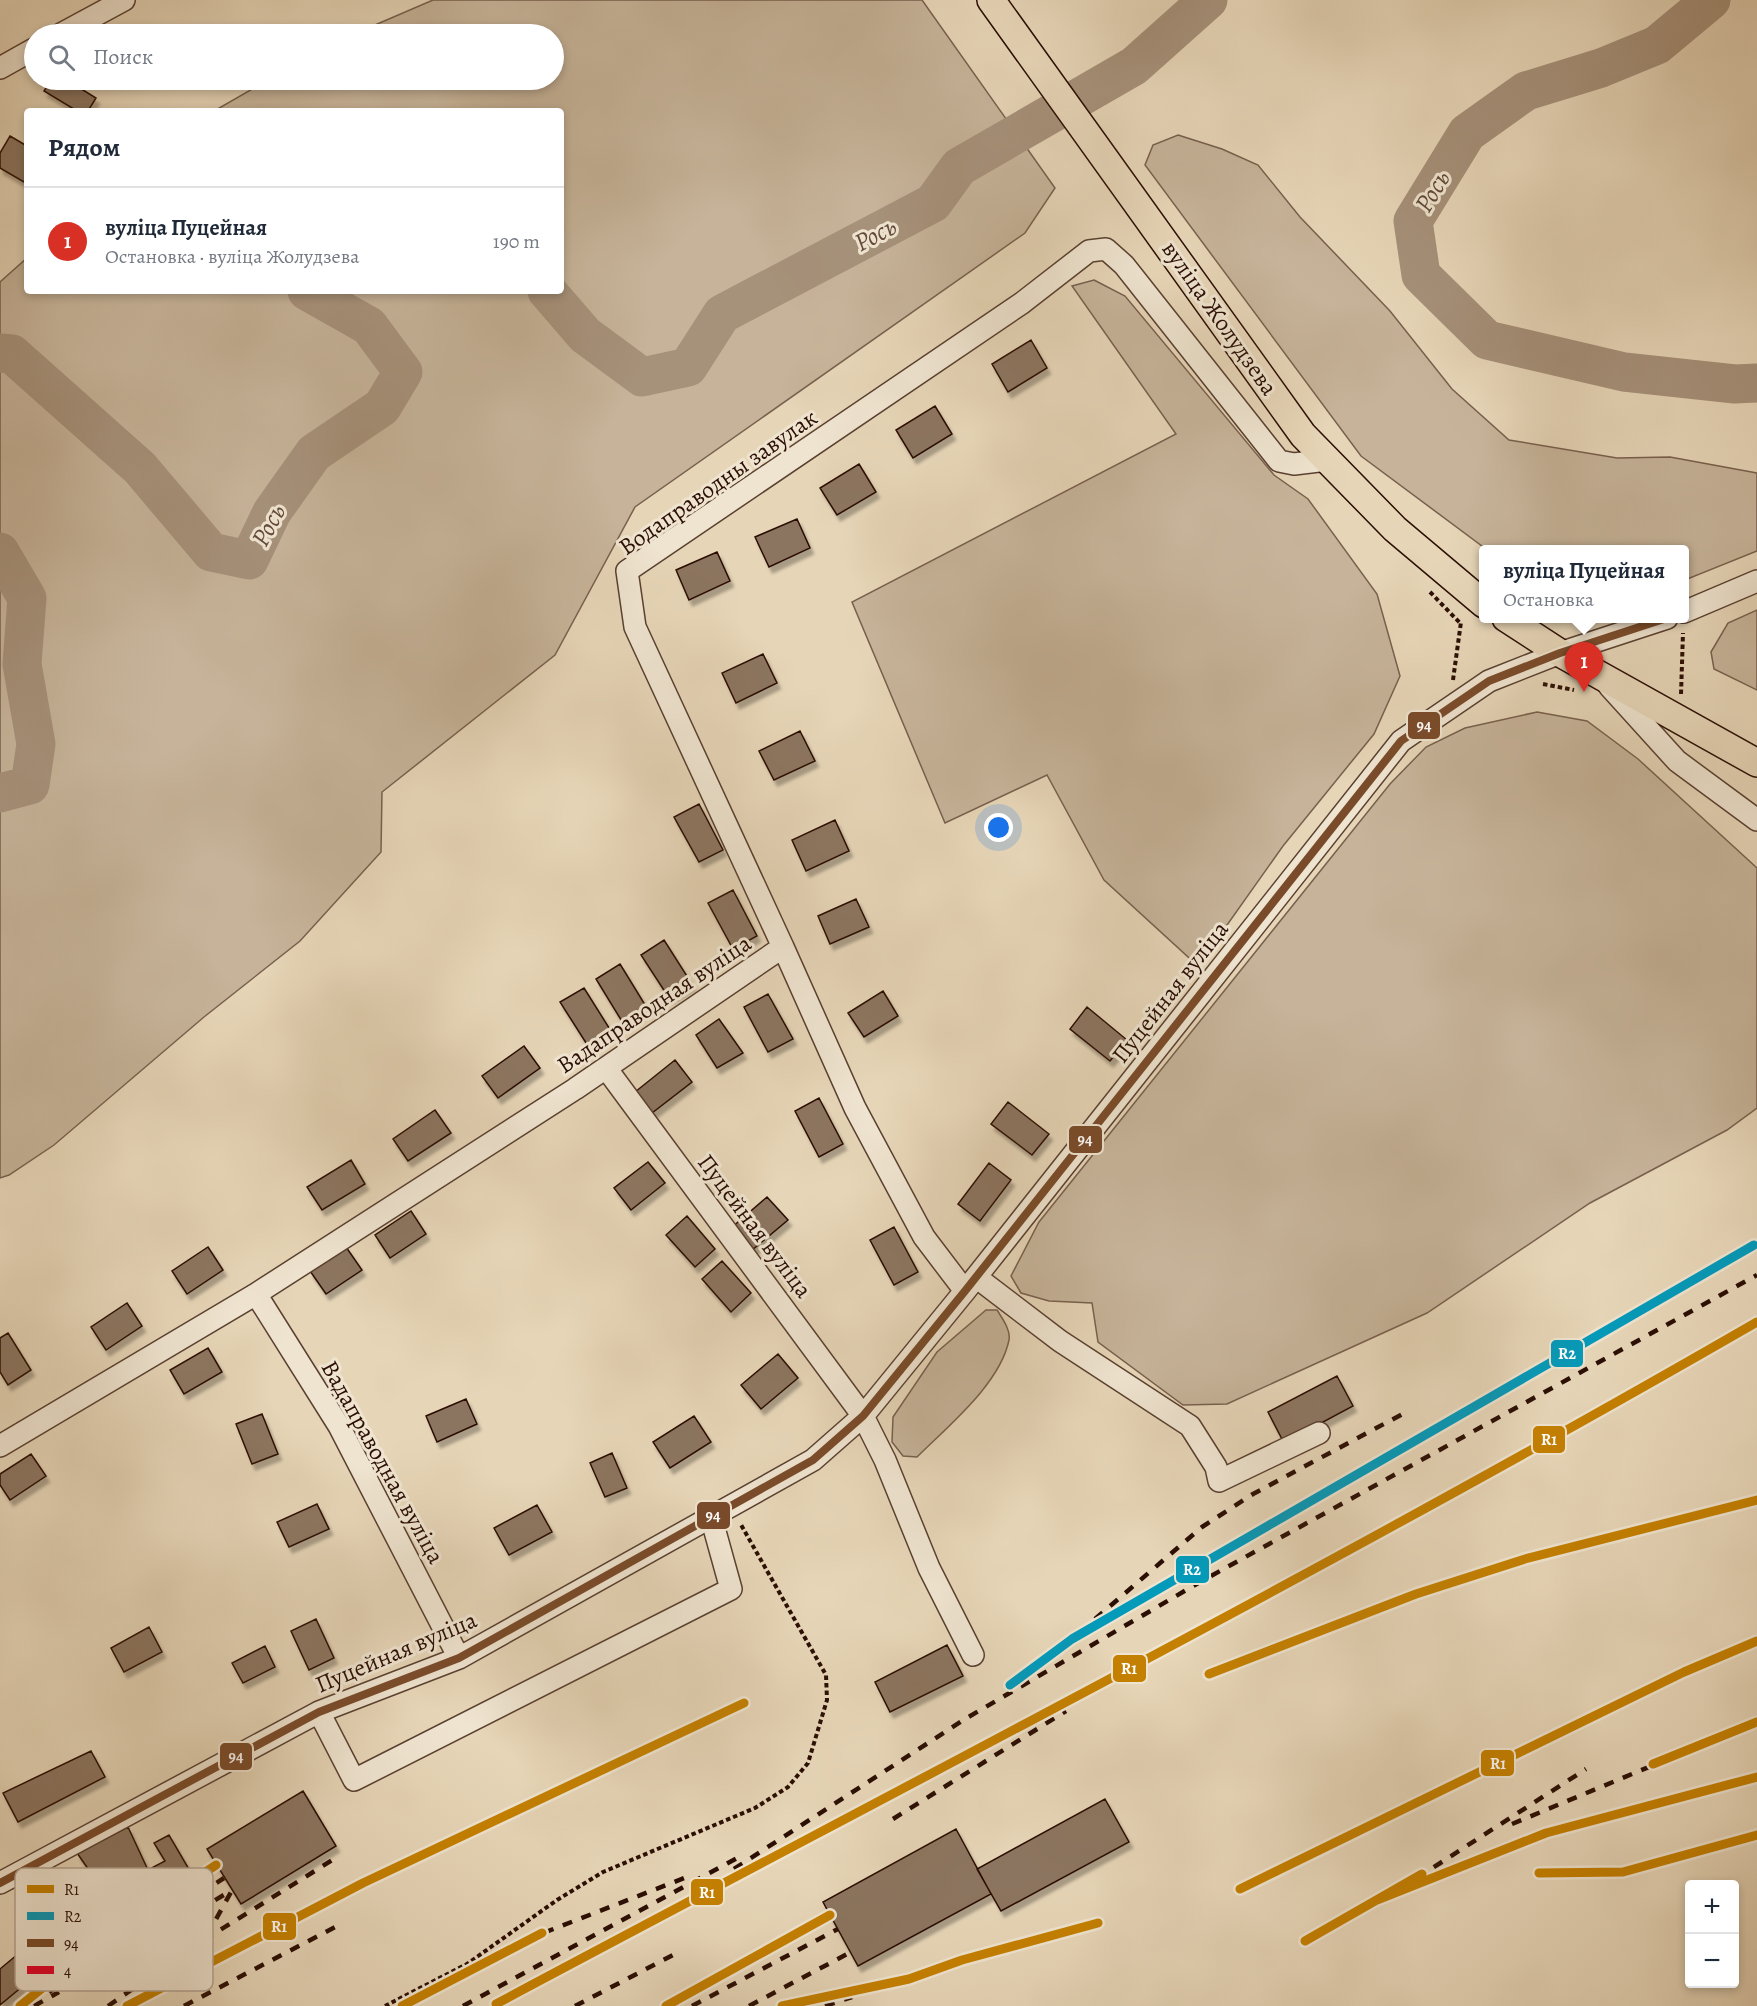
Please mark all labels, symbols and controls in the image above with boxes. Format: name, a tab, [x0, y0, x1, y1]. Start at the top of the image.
search box	[24, 24, 564, 90]
icon: search	[45, 41, 78, 74]
text: Поиск	[93, 42, 153, 72]
text: Рядом	[48, 130, 120, 165]
water label: Рось	[1406, 164, 1459, 219]
water label: Рось	[848, 209, 903, 260]
text: вуліца Пуцейная	[105, 213, 267, 243]
text: 1	[64, 228, 71, 255]
text: 190 m	[493, 228, 540, 255]
street label: вуліца Жолудзева	[1155, 234, 1285, 402]
text: Остановка · вуліца Жолудзева	[105, 243, 359, 270]
street label: Водаправодны завулак	[612, 401, 824, 563]
water label: Рось	[243, 498, 294, 553]
popup	[1479, 545, 1689, 623]
text: вуліца Пуцейная	[1503, 556, 1665, 586]
text: Остановка	[1503, 586, 1594, 613]
pin: 1	[1564, 642, 1604, 692]
line badge: 94	[1407, 711, 1441, 740]
text: 94	[1417, 715, 1432, 737]
your location	[984, 813, 1013, 842]
street label: Пуцейная вуліца	[1104, 914, 1236, 1070]
street label: Вадаправодная вуліца	[551, 927, 757, 1081]
line badge: 94	[1068, 1125, 1103, 1154]
text: 94	[1078, 1129, 1093, 1151]
street label: Пуцейная вуліца	[690, 1148, 820, 1304]
line badge: R2	[1550, 1339, 1584, 1368]
text: R2	[1558, 1343, 1576, 1365]
street label: Вадаправодная вуліца	[314, 1355, 452, 1569]
line badge: R1	[1532, 1425, 1566, 1454]
text: R1	[1541, 1429, 1557, 1451]
line badge: 94	[696, 1501, 731, 1530]
text: 94	[706, 1505, 721, 1527]
line badge: R2	[1175, 1555, 1210, 1584]
text: R2	[1183, 1559, 1201, 1581]
street label: Пуцейная вуліца	[310, 1604, 482, 1700]
line badge: R1	[1112, 1654, 1147, 1683]
text: R1	[1121, 1658, 1137, 1680]
line badge: 94	[219, 1742, 253, 1771]
text: 94	[229, 1746, 244, 1768]
line badge: R1	[1480, 1749, 1515, 1777]
text: R1	[1490, 1753, 1506, 1775]
legend	[15, 1868, 213, 1991]
line badge: R1	[690, 1878, 724, 1906]
text: R1	[64, 1879, 80, 1901]
map controls	[1685, 1880, 1739, 1988]
button: +	[1685, 1880, 1739, 1934]
text: R1	[699, 1882, 715, 1904]
text: R2	[64, 1906, 82, 1928]
line badge: R1	[262, 1912, 297, 1941]
text: R1	[271, 1916, 287, 1938]
text: 94	[64, 1933, 79, 1955]
button: −	[1685, 1934, 1739, 1988]
text: 4	[64, 1960, 71, 1982]

